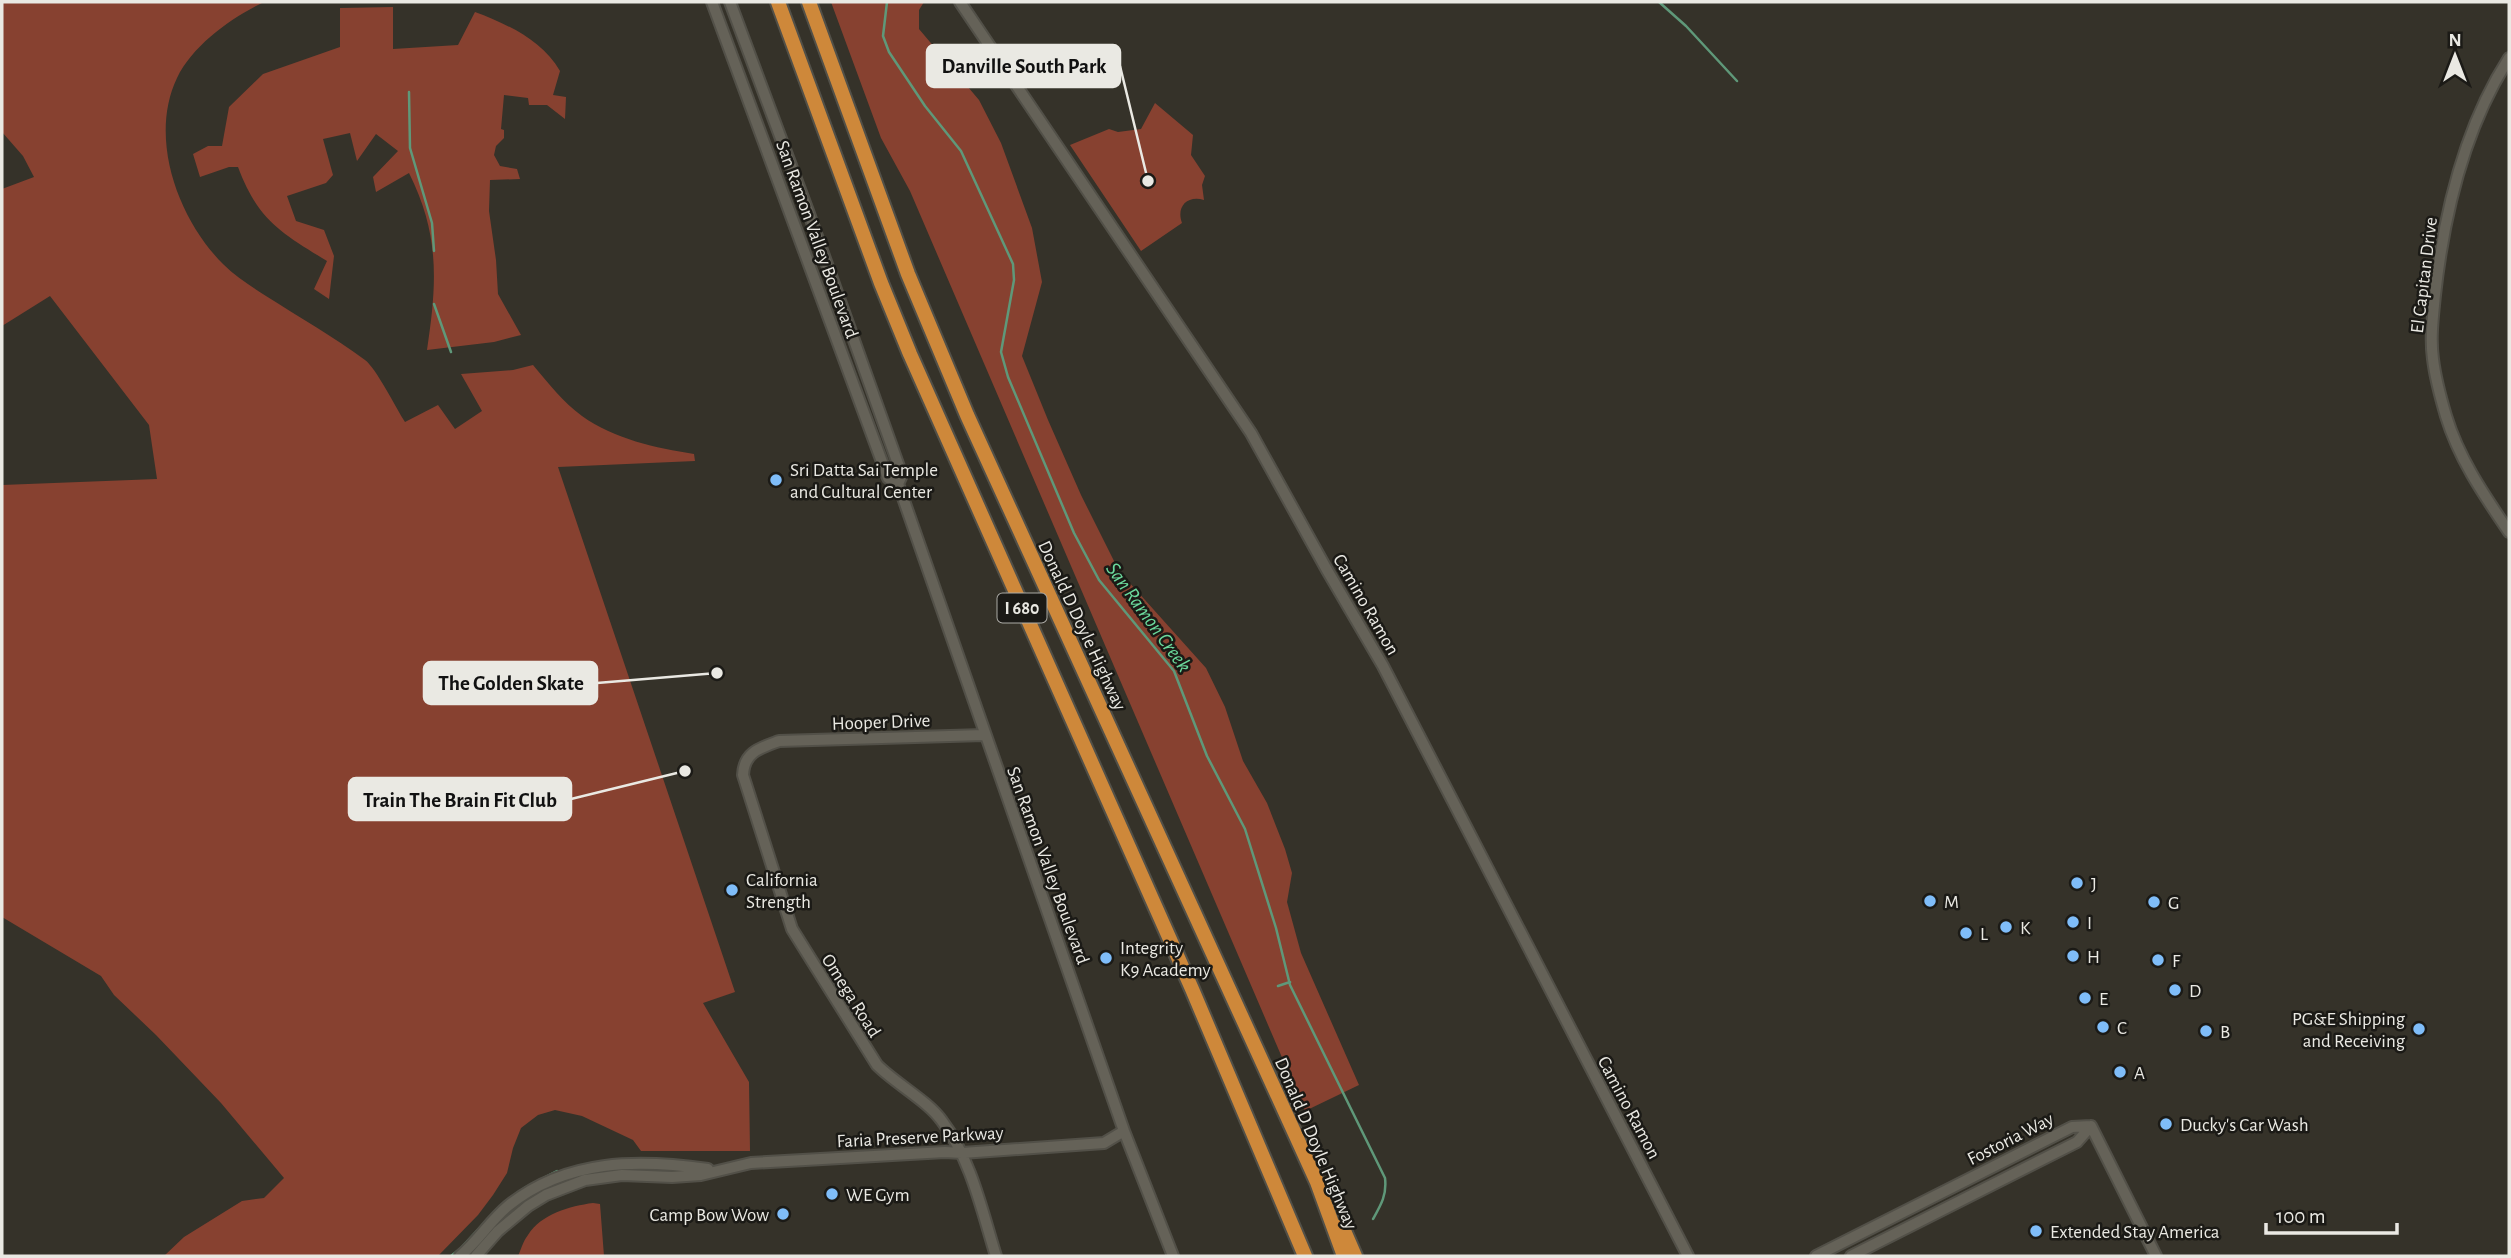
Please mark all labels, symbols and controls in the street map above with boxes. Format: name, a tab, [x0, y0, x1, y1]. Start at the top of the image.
north arrow	[2420, 21, 2490, 91]
text: N	[2448, 31, 2462, 50]
callout: Danville South Park	[927, 45, 1120, 87]
text: Danville South Park	[942, 56, 1107, 77]
street label: San Ramon Valley Boulevard	[772, 138, 861, 341]
street label: El Capitan Drive	[2408, 216, 2441, 334]
place label: Sri Datta Sai Temple and Cultural Center	[790, 461, 938, 502]
marker: Sri Datta Sai Temple and Cultural Center	[768, 472, 784, 488]
street label: Donald D Doyle Highway	[1034, 538, 1129, 713]
street label: Camino Ramon	[1329, 551, 1402, 659]
water label: San Ramon Creek	[1102, 559, 1195, 676]
road number: I 680	[998, 594, 1046, 622]
callout: The Golden Skate	[424, 662, 597, 704]
text: The Golden Skate	[438, 673, 584, 694]
street label: Hooper Drive	[832, 711, 931, 734]
street label: San Ramon Valley Boulevard	[1003, 764, 1092, 967]
callout: Train The Brain Fit Club	[349, 778, 571, 820]
text: Train The Brain Fit Club	[363, 790, 557, 811]
place label: California Strength	[746, 871, 818, 912]
marker: J	[2069, 875, 2085, 891]
place label: J	[2091, 875, 2097, 894]
marker: California Strength	[724, 882, 740, 898]
marker: M	[1922, 893, 1938, 909]
place label: M	[1944, 893, 1959, 912]
marker: G	[2146, 894, 2162, 910]
place label: G	[2168, 894, 2179, 913]
marker: I	[2065, 914, 2081, 930]
place label: I	[2087, 914, 2092, 933]
marker: K	[1998, 919, 2014, 935]
place label: K	[2020, 919, 2031, 938]
marker: L	[1958, 925, 1974, 941]
place label: L	[1980, 925, 1988, 944]
place label: Integrity K9 Academy	[1120, 939, 1211, 980]
marker: H	[2065, 948, 2081, 964]
place label: H	[2087, 948, 2100, 967]
marker: Integrity K9 Academy	[1098, 950, 1114, 966]
street label: Omega Road	[818, 951, 884, 1041]
marker: F	[2150, 952, 2166, 968]
place label: F	[2172, 952, 2181, 971]
marker: D	[2167, 982, 2183, 998]
place label: D	[2189, 982, 2201, 1001]
marker: E	[2077, 990, 2093, 1006]
place label: E	[2099, 990, 2108, 1009]
place label: PG&E Shipping and Receiving	[2292, 1010, 2406, 1051]
marker: C	[2095, 1019, 2111, 1035]
place label: C	[2117, 1019, 2127, 1038]
marker: PG&E Shipping and Receiving	[2411, 1021, 2427, 1037]
marker: B	[2198, 1023, 2214, 1039]
place label: B	[2220, 1023, 2230, 1042]
street label: Camino Ramon	[1594, 1053, 1664, 1162]
street label: Donald D Doyle Highway	[1271, 1055, 1360, 1232]
marker: A	[2112, 1064, 2128, 1080]
place label: A	[2134, 1064, 2145, 1083]
street label: Fostoria Way	[1964, 1110, 2057, 1169]
marker: Ducky's Car Wash	[2158, 1116, 2174, 1132]
place label: Ducky's Car Wash	[2180, 1116, 2309, 1135]
street label: Faria Preserve Parkway	[836, 1124, 1004, 1151]
marker: WE Gym	[824, 1186, 840, 1202]
place label: WE Gym	[846, 1186, 910, 1205]
scale bar	[2266, 1192, 2397, 1236]
place label: Camp Bow Wow	[650, 1206, 769, 1225]
marker: Camp Bow Wow	[775, 1206, 791, 1222]
text: 100 m	[2276, 1206, 2326, 1227]
marker: Extended Stay America	[2028, 1223, 2044, 1239]
place label: Extended Stay America	[2050, 1223, 2220, 1242]

